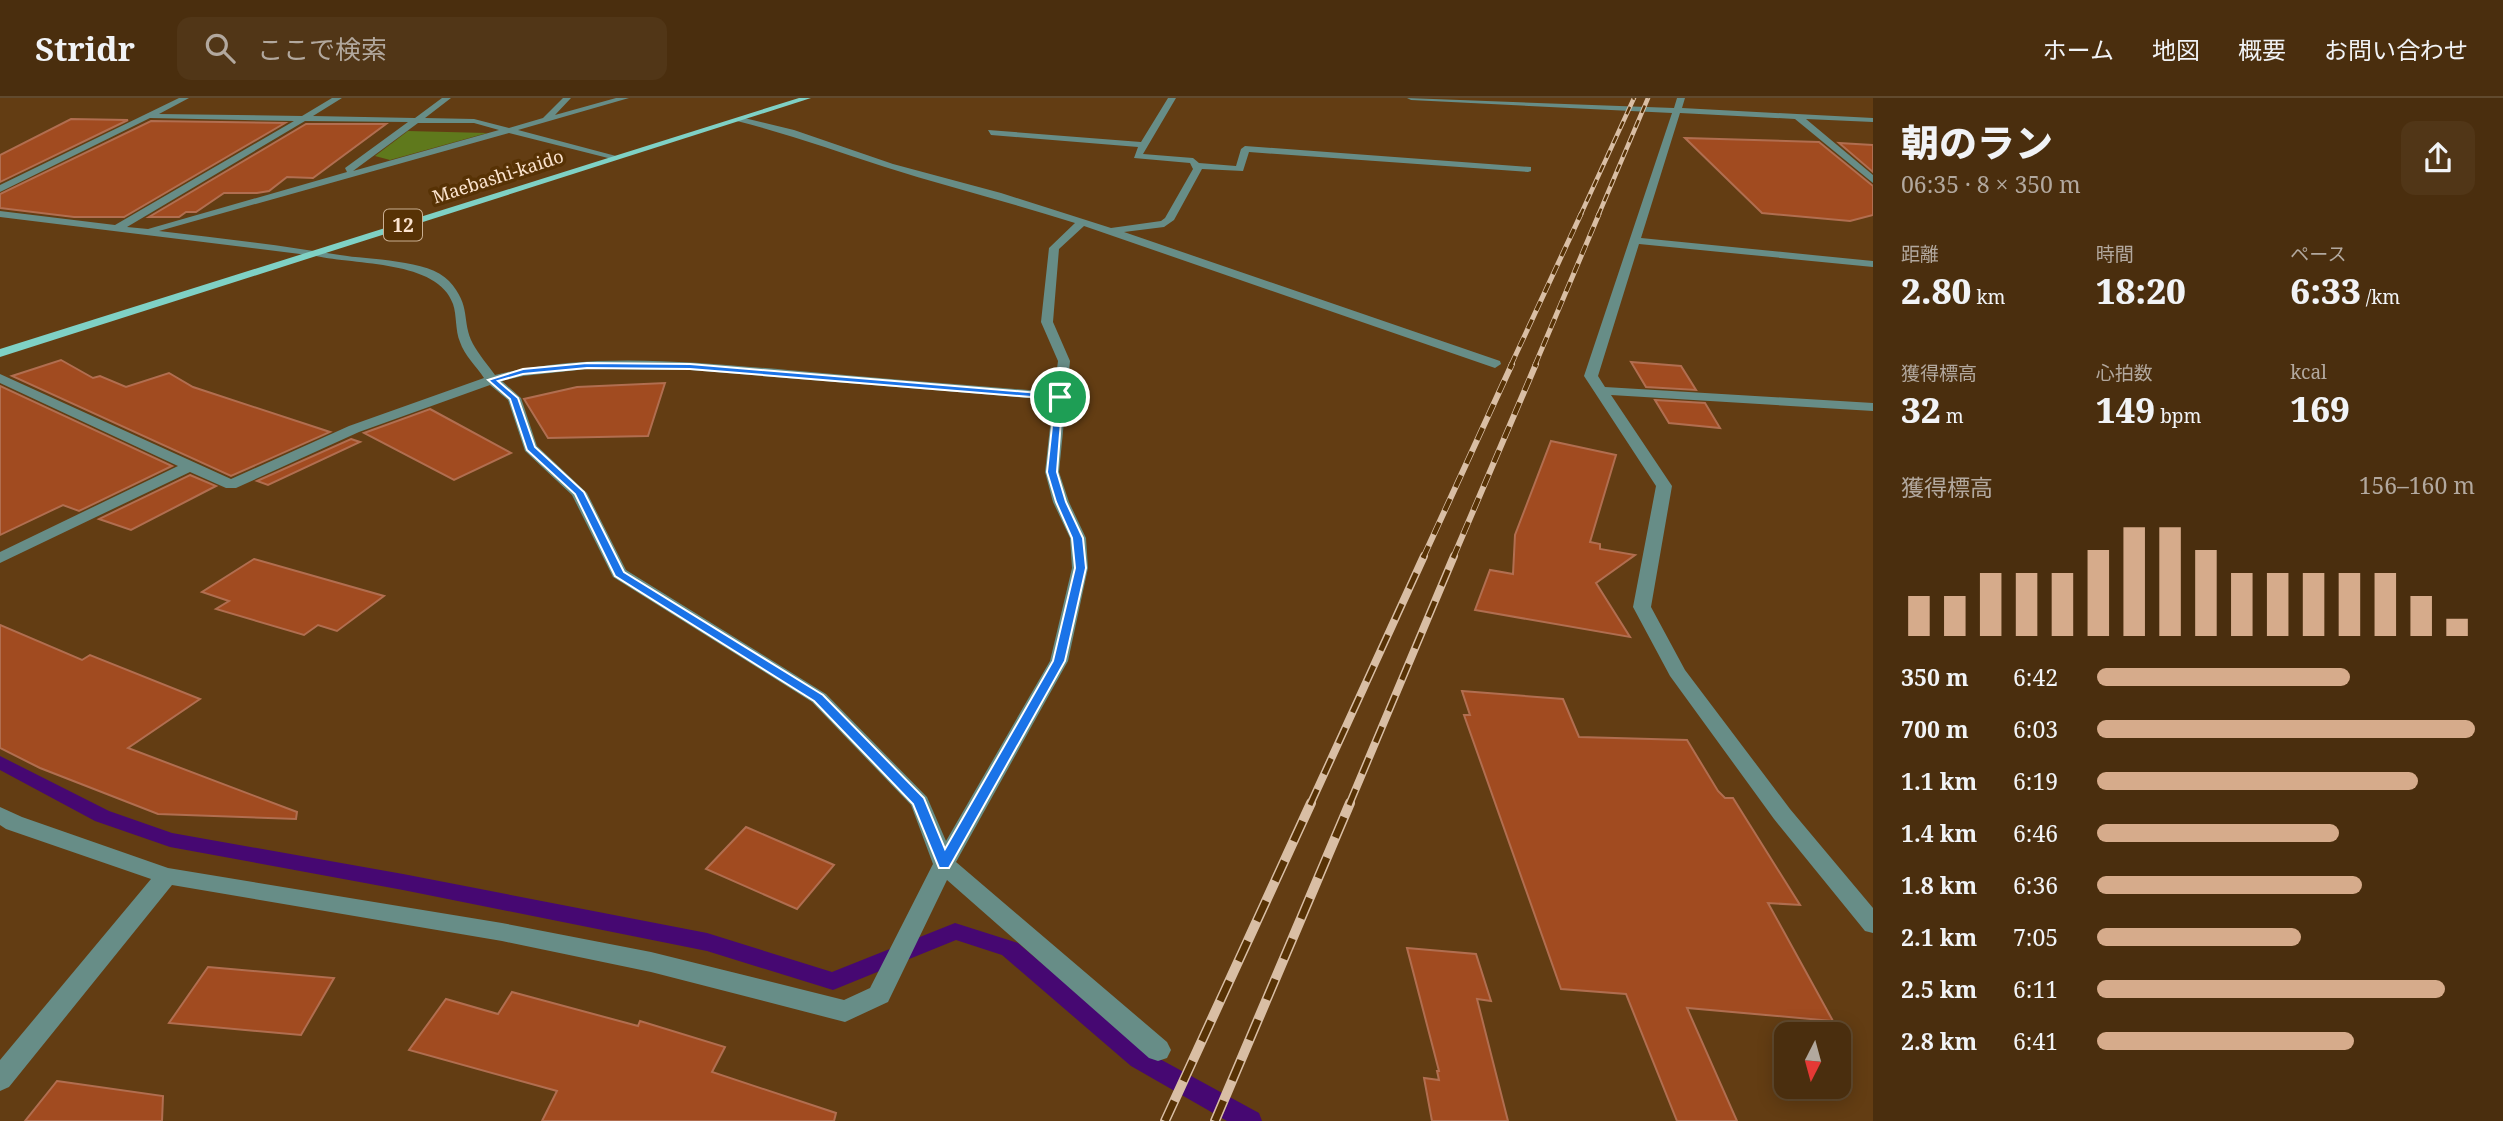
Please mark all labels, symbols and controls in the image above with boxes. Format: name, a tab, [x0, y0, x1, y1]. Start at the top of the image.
search box	[177, 17, 667, 80]
text: Stridr	[35, 26, 135, 71]
icon: search	[201, 29, 239, 67]
text: ここで検索	[257, 31, 387, 67]
text: ホーム	[2043, 33, 2114, 66]
text: 地図	[2152, 33, 2200, 66]
text: 概要	[2238, 33, 2286, 66]
text: お問い合わせ	[2324, 33, 2468, 66]
text: 朝のラン	[1901, 116, 2053, 168]
button: share	[2401, 121, 2475, 195]
street label: Maebashi-kaido	[429, 144, 566, 209]
text: 06:35 · 8 × 350 m	[1901, 168, 2081, 200]
road number: 12	[384, 209, 422, 240]
text: 距離	[1901, 241, 1939, 267]
text: 時間	[2096, 241, 2134, 267]
text: ペース	[2290, 241, 2346, 267]
text: 2.80	[1901, 267, 1971, 314]
text: 18:20	[2096, 267, 2186, 314]
text: 6:33	[2290, 267, 2361, 314]
text: km	[1971, 284, 2005, 310]
text: /km	[2361, 284, 2400, 310]
text: kcal	[2290, 359, 2327, 385]
text: 獲得標高	[1901, 360, 1977, 386]
text: 心拍数	[2096, 360, 2153, 386]
pin	[1030, 367, 1090, 427]
icon: arrive	[1041, 378, 1079, 416]
text: 169	[2290, 385, 2350, 432]
text: 32	[1901, 386, 1941, 433]
text: 149	[2096, 386, 2155, 433]
text: m	[1941, 403, 1964, 429]
text: bpm	[2155, 403, 2201, 429]
text: 156–160 m	[2359, 469, 2475, 501]
text: 獲得標高	[1901, 471, 1993, 503]
text: 350 m	[1901, 661, 1969, 693]
text: 6:42	[2013, 661, 2058, 693]
text: 700 m	[1901, 713, 1969, 745]
text: 6:03	[2013, 713, 2058, 745]
text: 1.1 km	[1901, 765, 1977, 797]
text: 6:19	[2013, 765, 2058, 797]
text: 1.4 km	[1901, 817, 1977, 849]
text: 6:46	[2013, 817, 2058, 849]
text: 1.8 km	[1901, 869, 1977, 901]
text: 6:36	[2013, 869, 2058, 901]
text: 2.1 km	[1901, 921, 1977, 953]
text: 7:05	[2013, 921, 2058, 953]
text: 2.5 km	[1901, 973, 1977, 1005]
text: 6:11	[2013, 973, 2058, 1005]
north arrow	[1774, 1022, 1852, 1099]
map controls	[1774, 1022, 1851, 1099]
text: 2.8 km	[1901, 1025, 1977, 1057]
text: 6:41	[2013, 1025, 2058, 1057]

